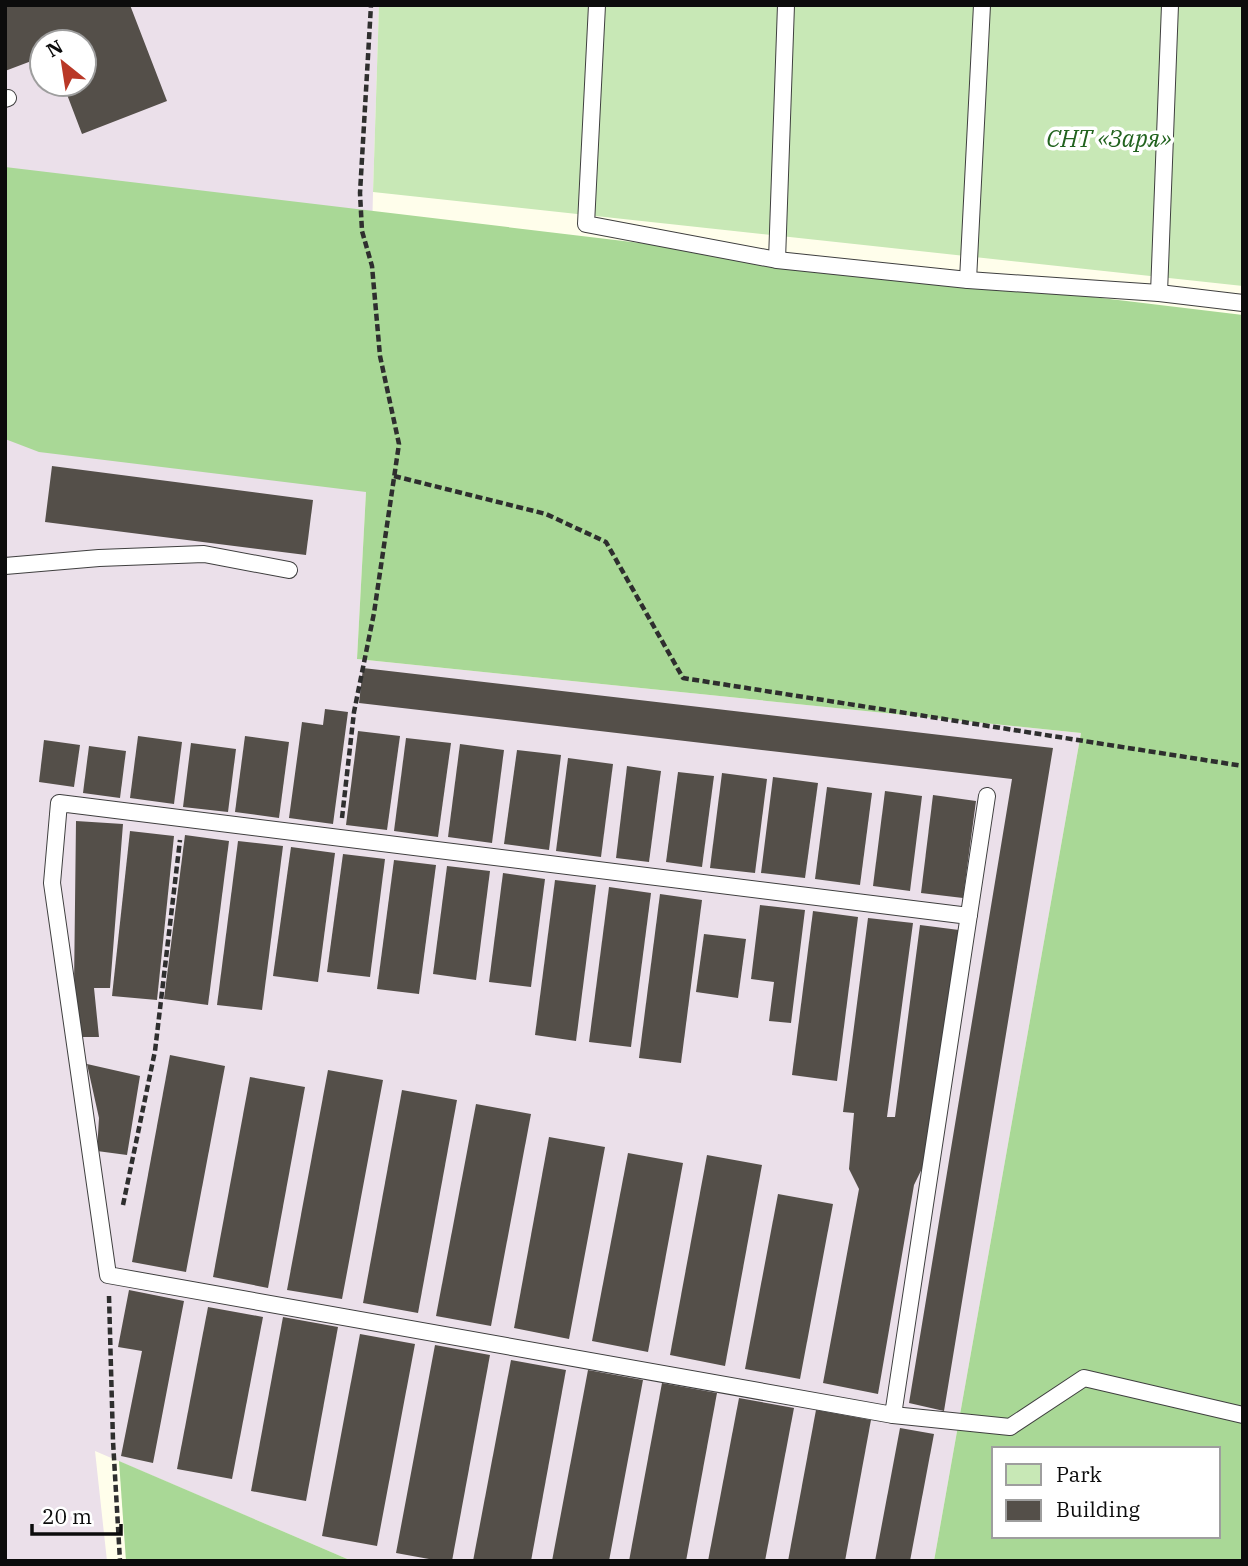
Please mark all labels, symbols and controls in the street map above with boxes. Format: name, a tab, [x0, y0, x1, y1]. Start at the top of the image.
north arrow	[28, 28, 98, 98]
text: N	[42, 34, 67, 62]
park label: СНТ «Заря»	[1046, 122, 1172, 154]
legend	[992, 1447, 1220, 1538]
text: Park	[1056, 1460, 1103, 1488]
scale bar	[32, 1492, 121, 1536]
text: Building	[1056, 1495, 1141, 1523]
text: 20 m	[42, 1502, 92, 1530]

